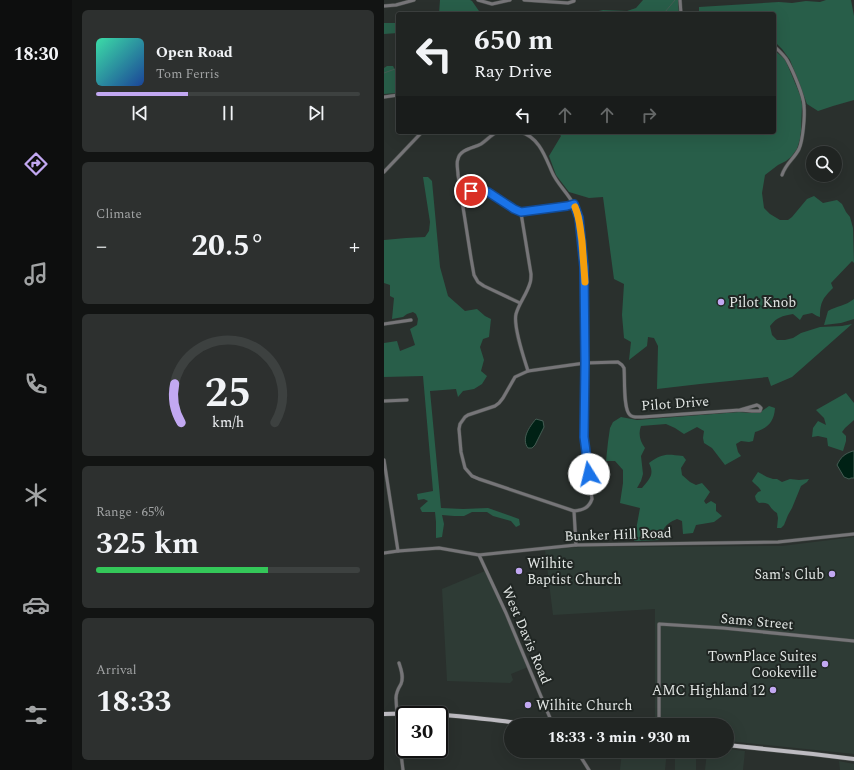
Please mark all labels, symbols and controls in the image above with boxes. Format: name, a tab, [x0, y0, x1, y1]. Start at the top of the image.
text: 650 m	[474, 19, 553, 62]
icon: left	[408, 28, 460, 80]
text: 18:30	[13, 41, 59, 68]
text: Open Road	[156, 41, 233, 64]
text: Ray Drive	[474, 58, 552, 85]
text: Tom Ferris	[156, 64, 219, 84]
icon: previous	[129, 102, 151, 124]
icon: pause	[217, 102, 239, 124]
icon: next	[305, 102, 327, 124]
icon: left	[512, 104, 534, 126]
icon: ahead	[554, 104, 576, 126]
icon: ahead	[596, 104, 618, 126]
icon: right	[638, 104, 660, 126]
map controls	[806, 146, 842, 182]
button: search	[806, 146, 842, 182]
icon: directions	[22, 150, 50, 178]
pin	[454, 174, 488, 208]
icon: arrive	[460, 180, 482, 202]
text: Climate	[96, 204, 142, 224]
text: 20.5°	[191, 223, 265, 269]
text: −	[96, 230, 107, 263]
text: +	[349, 230, 360, 263]
icon: music	[22, 260, 50, 288]
place label: Pilot Knob	[729, 292, 796, 313]
marker: Pilot Knob	[716, 297, 726, 307]
text: 25	[205, 362, 251, 425]
icon: phone	[22, 370, 50, 398]
street label: Pilot Drive	[641, 391, 710, 416]
text: km/h	[212, 412, 244, 434]
position arrow	[568, 453, 610, 495]
icon: climate	[22, 481, 50, 509]
text: Range · 65%	[96, 502, 164, 522]
text: 325 km	[96, 521, 199, 567]
street label: Bunker Hill Road	[564, 522, 672, 547]
place label: Wilhite Baptist Church	[527, 553, 621, 590]
place label: Sam's Club	[754, 564, 824, 585]
marker: Wilhite Baptist Church	[514, 566, 524, 576]
marker: Sam's Club	[827, 569, 837, 579]
street label: West Davis Road	[496, 583, 557, 688]
icon: car	[22, 591, 50, 619]
street label: Sams Street	[720, 608, 794, 635]
place label: TownPlace Suites Cookeville	[708, 646, 817, 683]
marker: TownPlace Suites Cookeville	[820, 659, 830, 669]
text: Arrival	[96, 660, 137, 680]
text: 18:33	[96, 679, 171, 725]
place label: AMC Highland 12	[652, 680, 765, 701]
marker: AMC Highland 12	[768, 685, 778, 695]
place label: Wilhite Church	[536, 695, 632, 716]
marker: Wilhite Church	[523, 700, 533, 710]
icon: filters	[22, 701, 50, 729]
speed limit sign: 30	[396, 706, 448, 758]
text: 18:33 · 3 min · 930 m	[548, 726, 690, 749]

